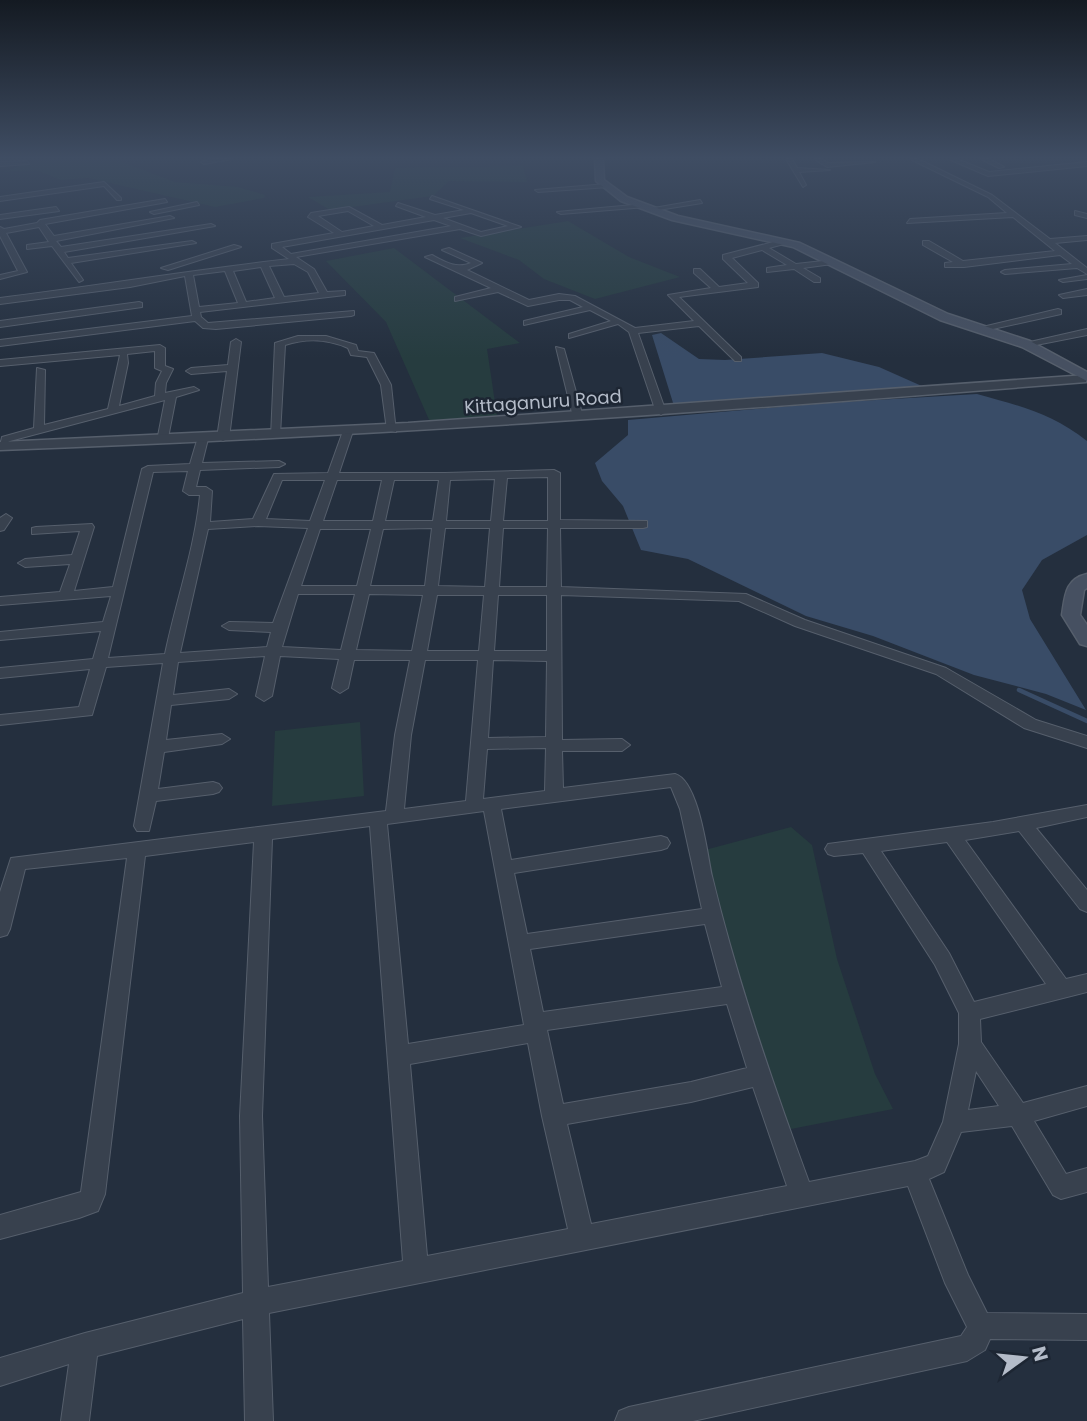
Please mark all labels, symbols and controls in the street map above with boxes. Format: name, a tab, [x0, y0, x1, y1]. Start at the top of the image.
street label: Kittaganuru Road	[463, 384, 622, 419]
north arrow	[989, 1323, 1059, 1393]
text: N	[1025, 1343, 1055, 1364]

